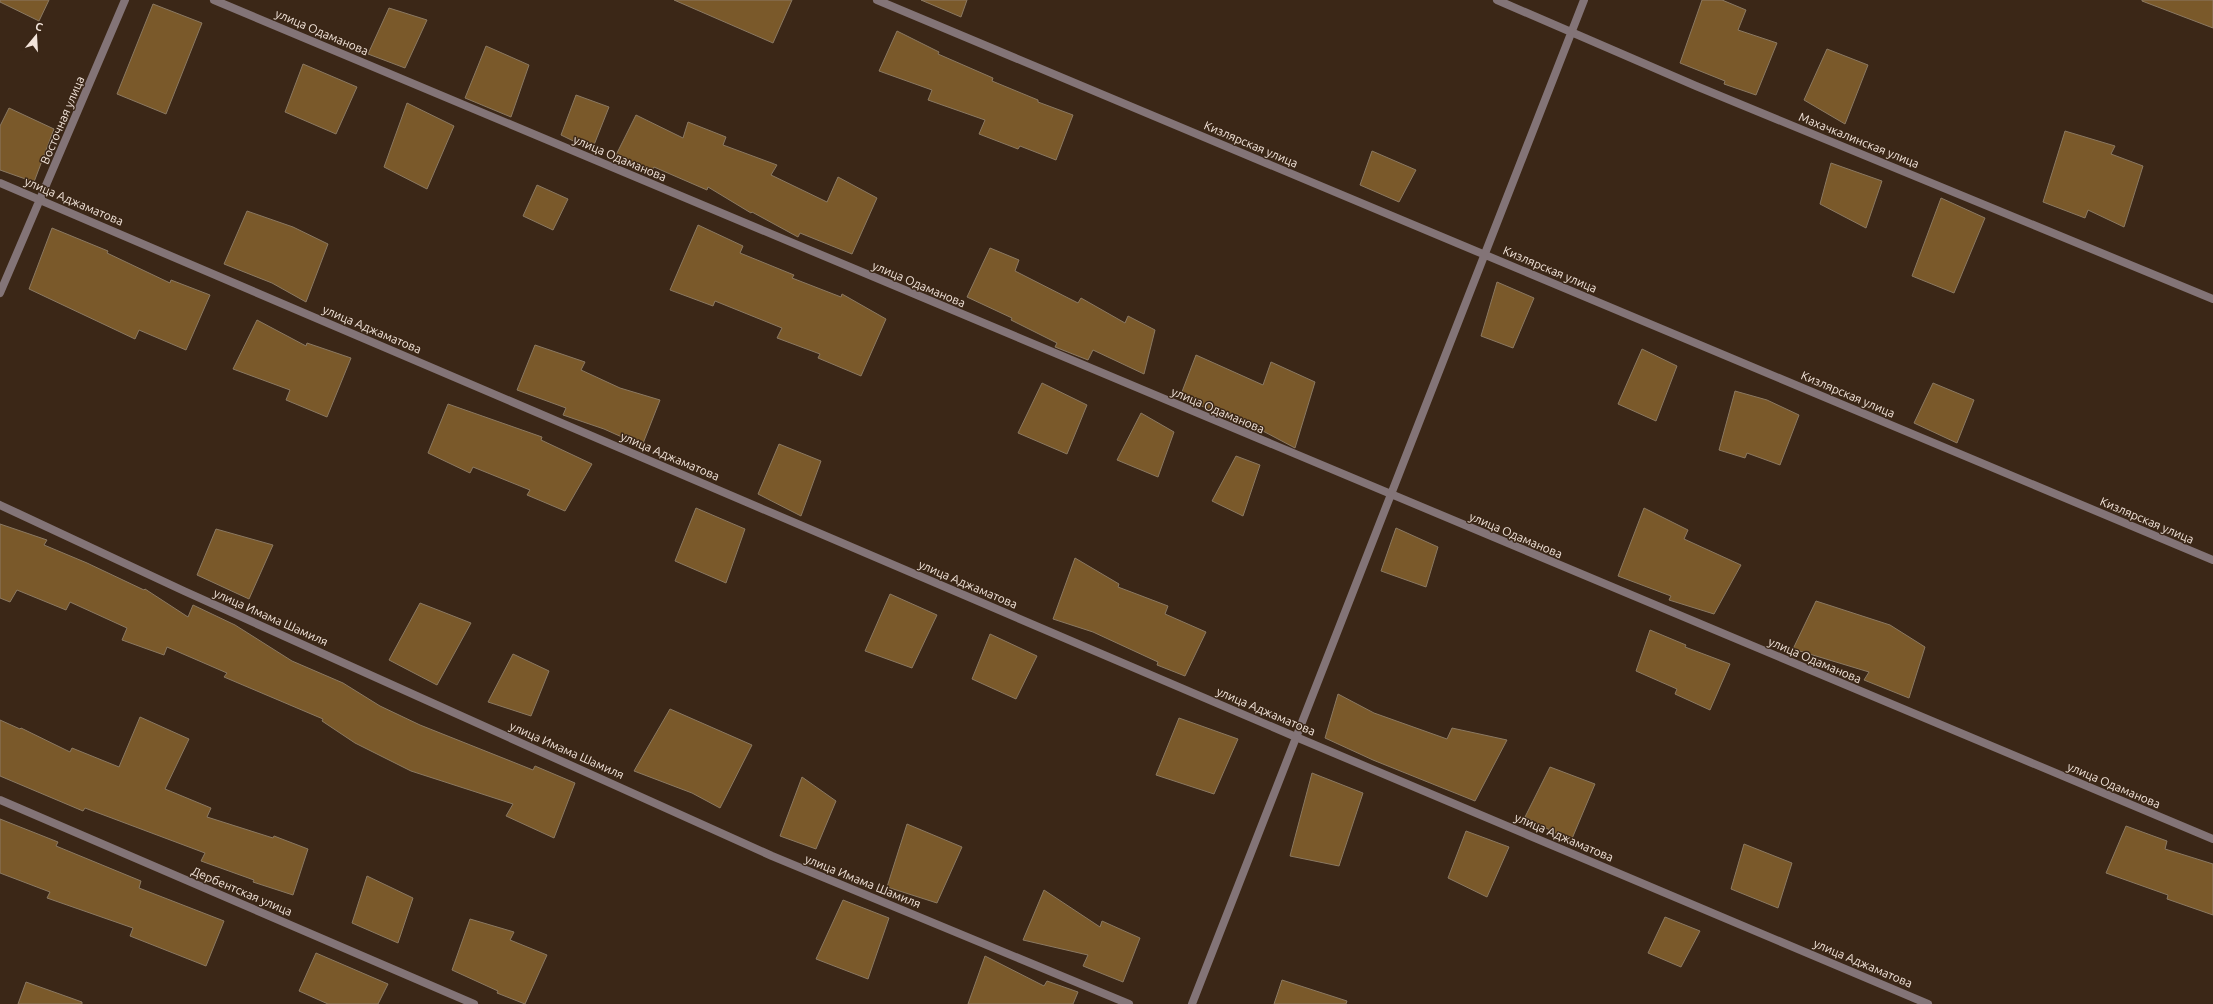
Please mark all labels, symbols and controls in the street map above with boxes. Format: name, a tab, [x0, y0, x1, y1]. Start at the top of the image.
street label: улица Одаманова	[274, 7, 370, 57]
north arrow	[16, 16, 56, 56]
text: С	[34, 20, 44, 33]
street label: Восточная улица	[38, 74, 86, 166]
street label: Махачкалинская улица	[1797, 110, 1921, 170]
street label: Кизлярская улица	[1202, 118, 1300, 170]
street label: улица Одаманова	[572, 133, 668, 183]
street label: улица Аджаматова	[23, 174, 125, 228]
street label: Кизлярская улица	[1501, 243, 1599, 295]
street label: улица Одаманова	[871, 259, 967, 309]
street label: улица Аджаматова	[321, 302, 423, 356]
street label: Кизлярская улица	[1799, 368, 1897, 420]
street label: улица Одаманова	[1170, 385, 1266, 435]
street label: улица Аджаматова	[619, 429, 721, 483]
street label: Кизлярская улица	[2098, 494, 2196, 546]
street label: улица Одаманова	[1468, 510, 1564, 560]
street label: улица Аджаматова	[917, 557, 1019, 611]
street label: улица Имама Шамиля	[212, 586, 330, 648]
street label: улица Одаманова	[1767, 635, 1863, 685]
street label: улица Аджаматова	[1215, 684, 1317, 738]
street label: улица Имама Шамиля	[508, 719, 626, 781]
street label: улица Одаманова	[2066, 760, 2162, 810]
street label: улица Аджаматова	[1513, 810, 1615, 864]
street label: улица Имама Шамиля	[803, 852, 923, 910]
street label: Дербентская улица	[190, 864, 294, 918]
street label: улица Аджаматова	[1812, 936, 1914, 990]

